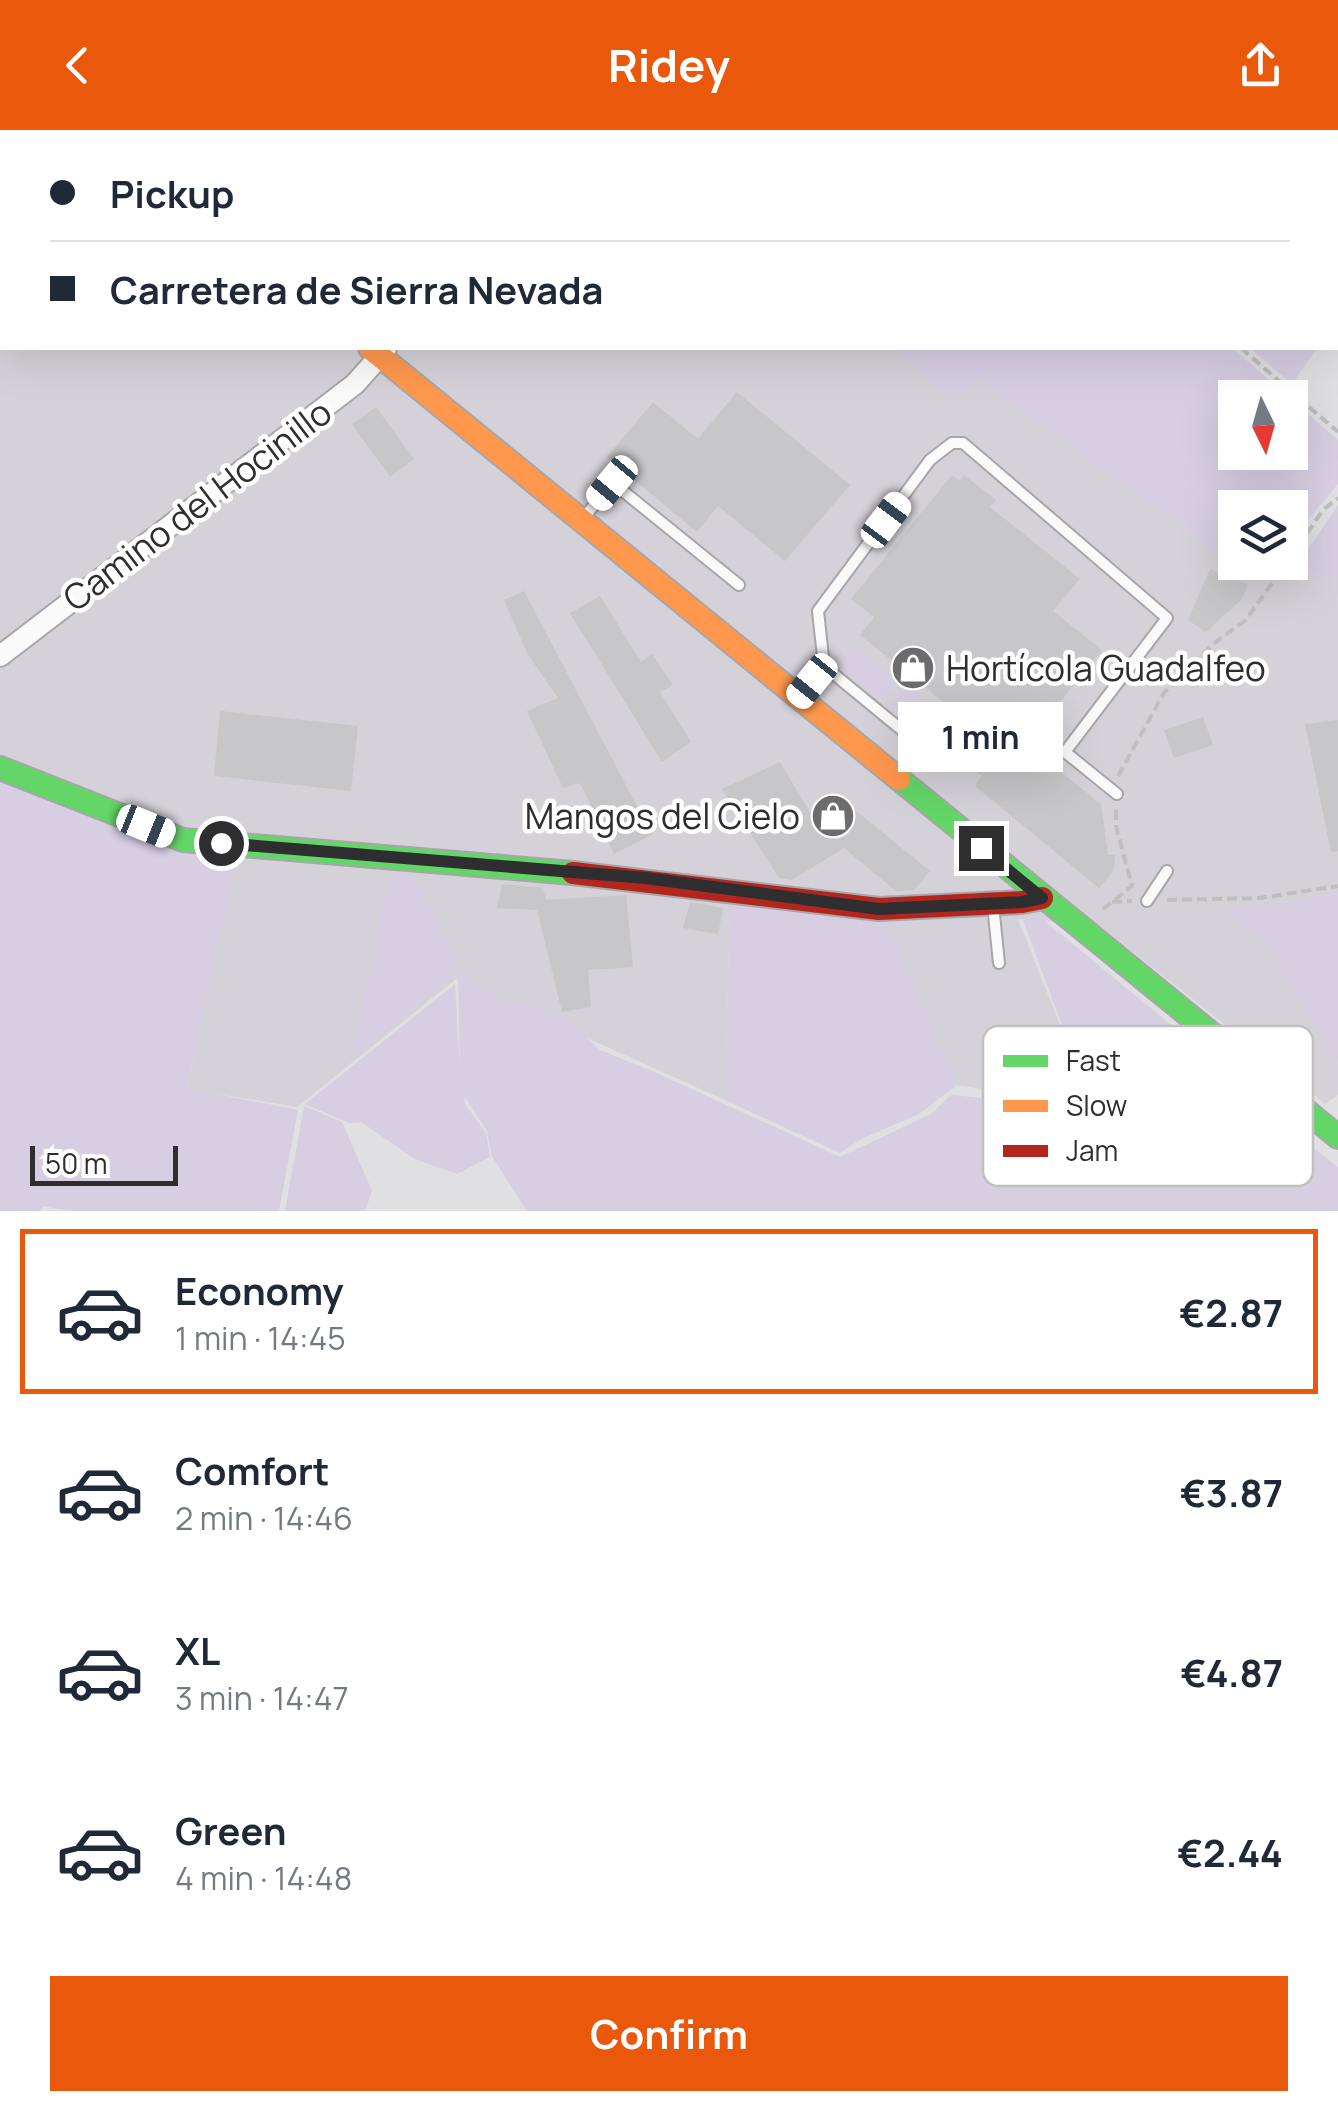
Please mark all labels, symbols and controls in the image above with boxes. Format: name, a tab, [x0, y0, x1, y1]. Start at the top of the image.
text: Ridey	[608, 34, 730, 96]
icon: back	[50, 38, 105, 93]
icon: share	[1233, 38, 1288, 93]
text: Pickup	[110, 167, 234, 219]
text: Carretera de Sierra Nevada	[110, 263, 604, 315]
north arrow	[1218, 380, 1308, 470]
map controls	[1218, 380, 1308, 580]
street label: Camino del Hocinillo	[53, 388, 341, 622]
car	[581, 450, 643, 516]
car	[856, 487, 916, 553]
button: layers	[1218, 490, 1308, 580]
place label: Hortícola Guadalfeo	[946, 644, 1266, 692]
shop icon: Hortícola Guadalfeo	[890, 645, 936, 691]
car	[781, 648, 843, 714]
callout: 1 min	[898, 703, 1064, 773]
text: 1 min	[941, 715, 1020, 759]
place label: Mangos del Cielo	[525, 792, 800, 840]
shop icon: Mangos del Cielo	[810, 793, 856, 839]
car	[113, 801, 179, 851]
route start	[199, 821, 244, 866]
route end	[959, 826, 1004, 871]
legend	[983, 1026, 1313, 1186]
text: Fast	[1066, 1041, 1121, 1079]
text: Slow	[1066, 1086, 1127, 1124]
text: Jam	[1066, 1131, 1118, 1169]
scale bar	[30, 1141, 178, 1186]
text: 50 m	[45, 1144, 108, 1182]
text: Economy	[175, 1264, 344, 1316]
icon: car	[55, 1267, 145, 1357]
text: €2.87	[1179, 1286, 1283, 1338]
text: 1 min · 14:45	[175, 1316, 346, 1360]
text: Comfort	[175, 1444, 329, 1496]
icon: car	[55, 1447, 145, 1537]
text: €3.87	[1180, 1466, 1283, 1518]
text: 2 min · 14:46	[175, 1496, 353, 1540]
text: XL	[175, 1624, 220, 1676]
icon: car	[55, 1627, 145, 1717]
text: €4.87	[1180, 1646, 1283, 1698]
text: 3 min · 14:47	[175, 1676, 349, 1720]
text: Green	[175, 1804, 287, 1856]
icon: car	[55, 1807, 145, 1897]
text: €2.44	[1177, 1826, 1283, 1878]
text: 4 min · 14:48	[175, 1856, 352, 1900]
button: Confirm	[50, 1976, 1288, 2091]

